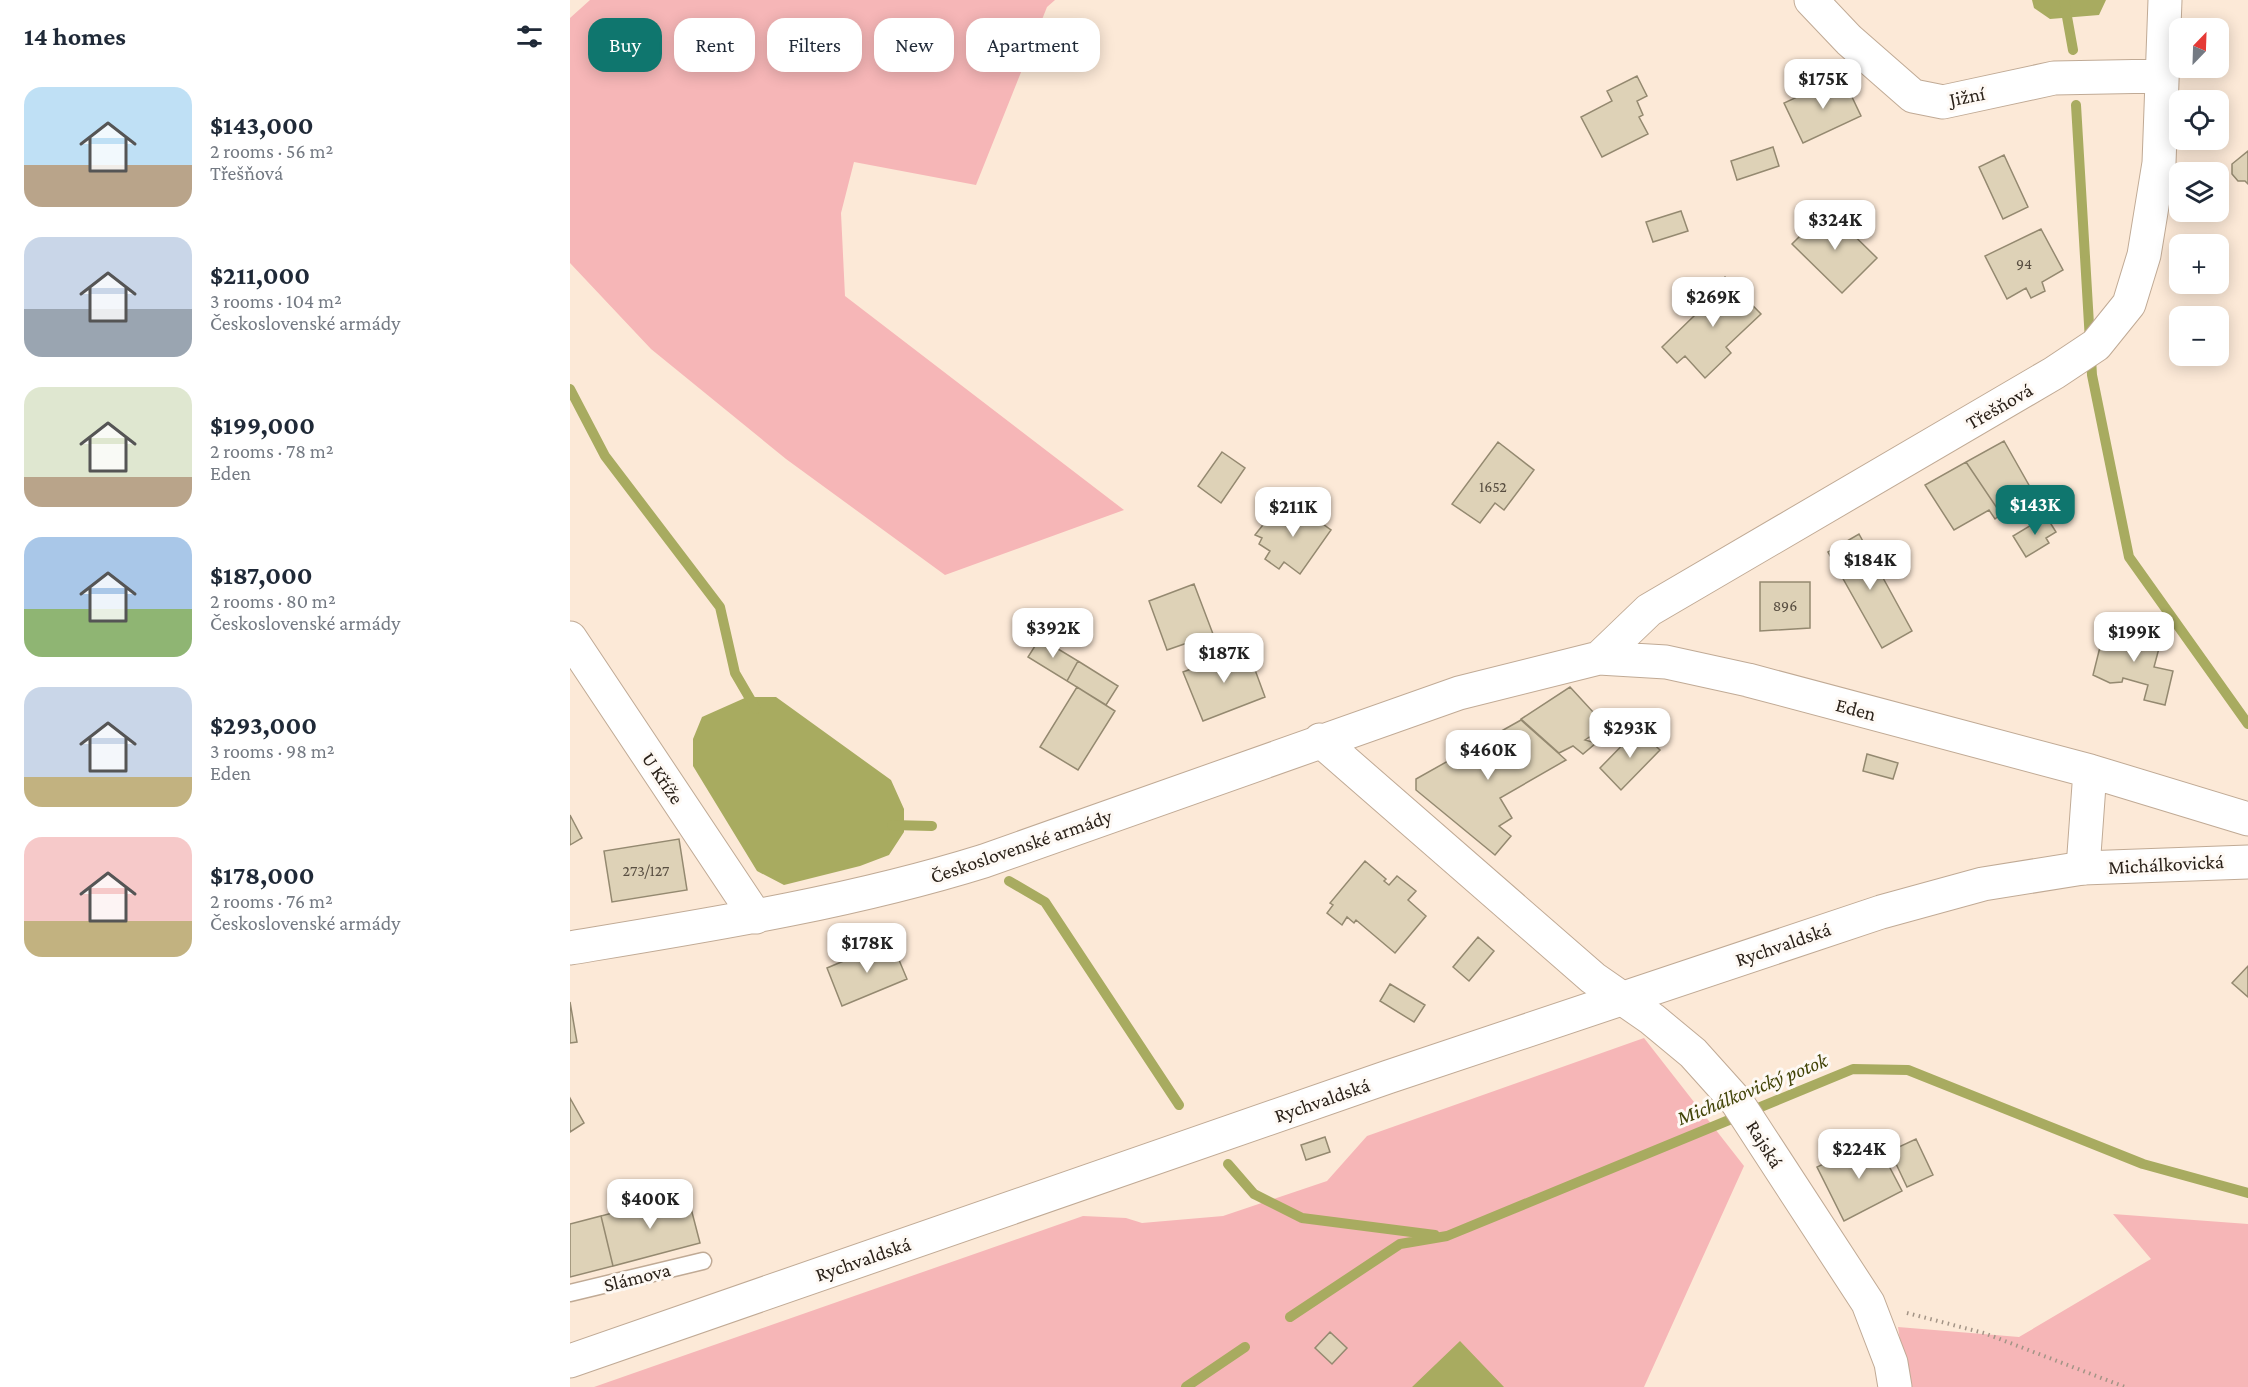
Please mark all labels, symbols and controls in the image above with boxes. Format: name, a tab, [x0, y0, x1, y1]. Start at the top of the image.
chip: Buy	[588, 18, 662, 72]
chip: Rent	[674, 18, 755, 72]
chip: Filters	[767, 18, 862, 72]
chip: New	[874, 18, 954, 72]
chip: Apartment	[966, 18, 1100, 72]
north arrow	[2169, 18, 2229, 78]
map controls	[2169, 18, 2229, 366]
icon: filters	[513, 20, 546, 53]
text: 14 homes	[24, 22, 126, 51]
pin: $175K	[1781, 59, 1865, 110]
text: $175K	[1798, 67, 1848, 89]
street label: Jižní	[1945, 82, 1988, 112]
button: locate	[2169, 90, 2229, 150]
icon: home	[72, 111, 144, 183]
text: $143,000	[210, 111, 314, 140]
text: 2 rooms · 56 m²	[210, 140, 333, 162]
text: Třešňová	[210, 162, 283, 184]
button: layers	[2169, 162, 2229, 222]
pin: $324K	[1793, 200, 1877, 251]
text: $324K	[1808, 208, 1862, 230]
button: +	[2169, 234, 2229, 294]
house number: 94	[2016, 255, 2032, 272]
icon: home	[72, 261, 144, 333]
text: $211,000	[210, 261, 310, 290]
pin: $269K	[1671, 277, 1755, 328]
text: $269K	[1686, 285, 1740, 307]
text: 3 rooms · 104 m²	[210, 290, 342, 312]
button: −	[2169, 306, 2229, 366]
text: Československé armády	[210, 312, 401, 334]
street label: Třešňová	[1962, 378, 2036, 434]
icon: home	[72, 411, 144, 483]
text: $199,000	[210, 411, 315, 440]
text: 2 rooms · 78 m²	[210, 440, 334, 462]
text: Eden	[210, 462, 251, 484]
house number: 1652	[1479, 478, 1507, 495]
pin: $143K	[1993, 485, 2077, 536]
pin: $211K	[1251, 487, 1335, 538]
text: $143K	[2010, 493, 2060, 515]
text: $211K	[1269, 495, 1317, 517]
pin: $184K	[1828, 540, 1912, 591]
text: $184K	[1844, 548, 1896, 570]
icon: home	[72, 561, 144, 633]
text: $187,000	[210, 561, 313, 590]
text: 2 rooms · 80 m²	[210, 590, 336, 612]
house number: 896	[1773, 597, 1797, 614]
pin: $392K	[1011, 608, 1095, 659]
text: Československé armády	[210, 612, 401, 634]
pin: $199K	[2092, 612, 2176, 663]
text: $392K	[1026, 616, 1080, 638]
text: $199K	[2108, 620, 2160, 642]
pin: $187K	[1182, 633, 1266, 684]
text: $187K	[1199, 641, 1249, 663]
street label: Eden	[1833, 693, 1879, 725]
pin: $293K	[1588, 708, 1672, 759]
icon: home	[72, 711, 144, 783]
text: $293,000	[210, 711, 317, 740]
text: $293K	[1603, 716, 1657, 738]
pin: $460K	[1446, 730, 1530, 781]
text: $460K	[1460, 738, 1516, 760]
text: 3 rooms · 98 m²	[210, 740, 335, 762]
street label: U Kříže	[638, 748, 688, 808]
text: Eden	[210, 762, 251, 784]
street label: Československé armády	[927, 804, 1116, 888]
street label: Michálkovická	[2108, 850, 2224, 878]
icon: home	[72, 861, 144, 933]
text: $178,000	[210, 861, 315, 890]
house number: 273/127	[623, 862, 670, 879]
text: 2 rooms · 76 m²	[210, 890, 333, 912]
text: Československé armády	[210, 912, 401, 934]
street label: Rychvaldská	[1732, 917, 1834, 972]
pin: $178K	[825, 923, 909, 974]
text: $178K	[841, 931, 893, 953]
water label: Michálkovický potok	[1672, 1048, 1832, 1131]
street label: Rychvaldská	[1271, 1073, 1373, 1128]
street label: Rajská	[1741, 1116, 1788, 1172]
pin: $224K	[1817, 1129, 1901, 1180]
text: $224K	[1832, 1137, 1886, 1159]
pin: $400K	[608, 1179, 692, 1230]
text: $400K	[621, 1187, 679, 1209]
street label: Rychvaldská	[812, 1232, 914, 1287]
street label: Slámova	[601, 1258, 673, 1296]

